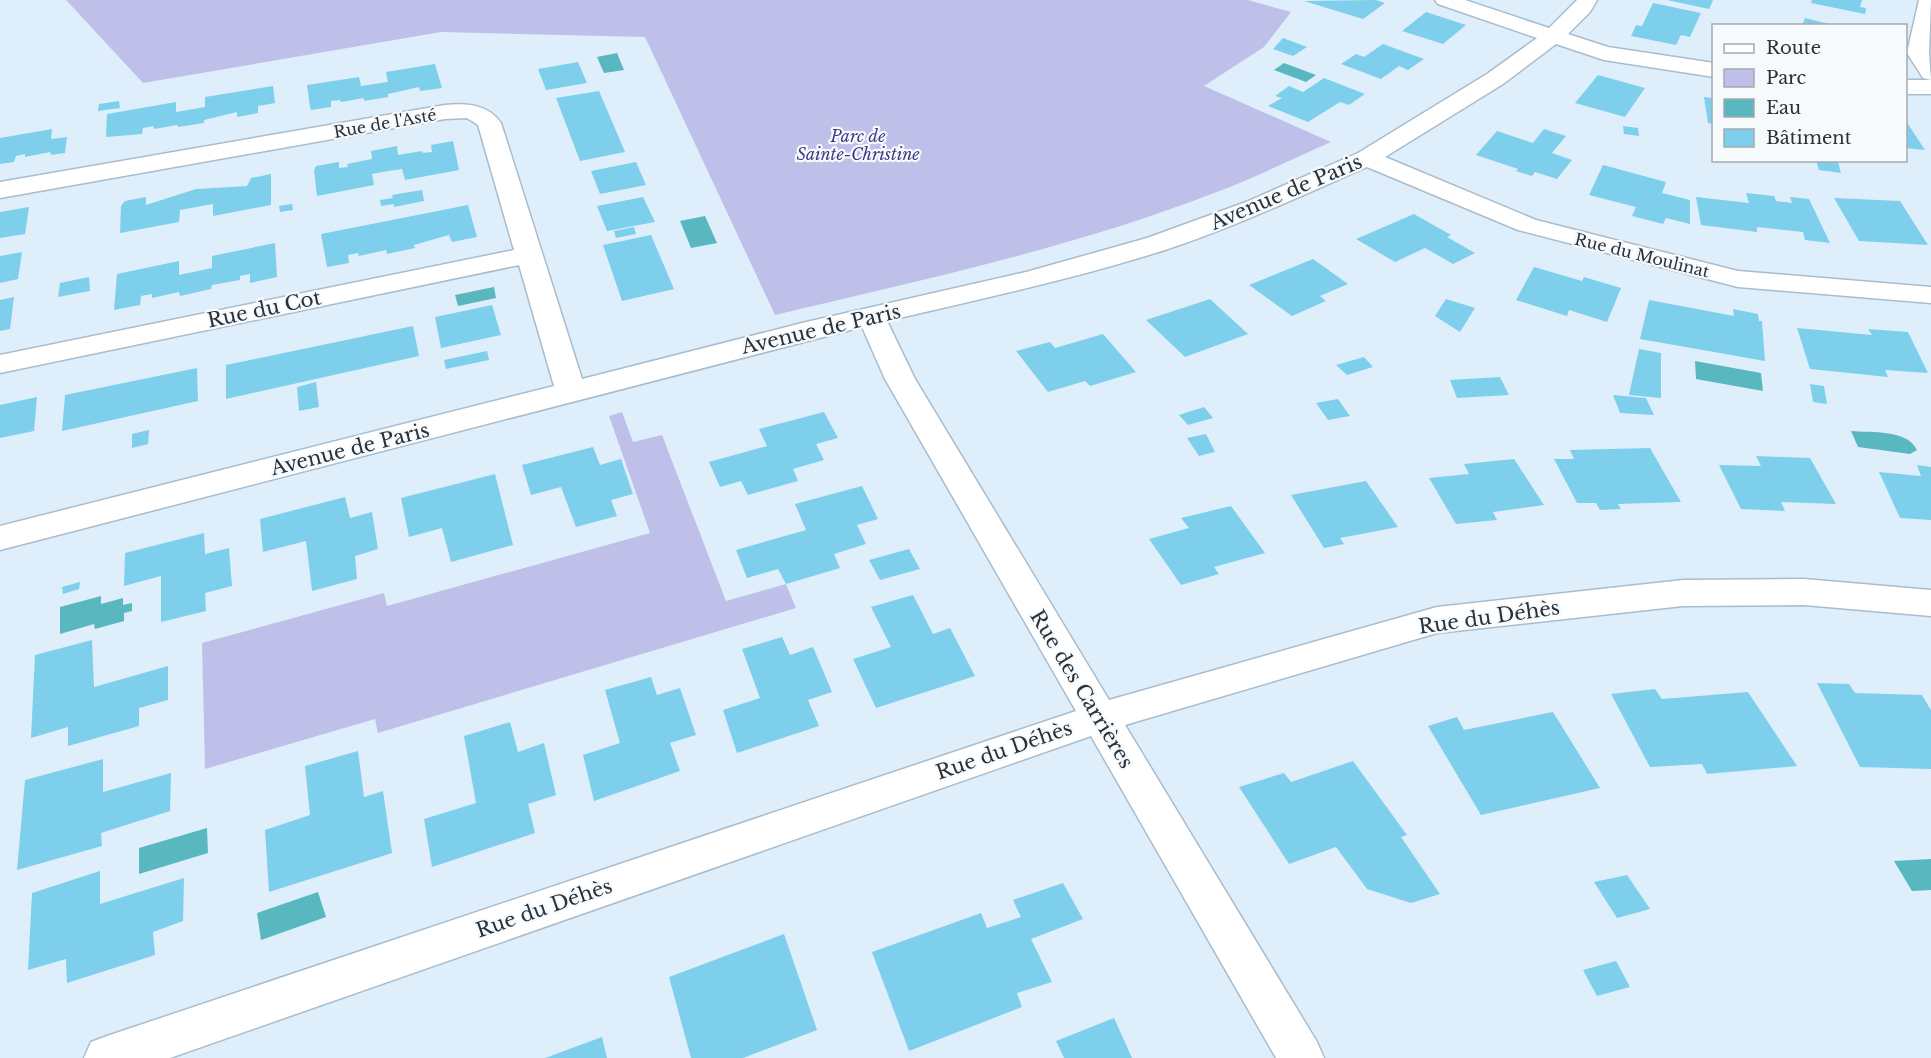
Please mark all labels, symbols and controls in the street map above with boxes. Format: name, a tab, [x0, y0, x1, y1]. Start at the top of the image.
legend	[1712, 24, 1907, 162]
text: Route	[1766, 37, 1821, 59]
text: Parc	[1766, 67, 1807, 89]
text: Eau	[1766, 97, 1801, 119]
street label: Rue de l'Asté	[332, 104, 438, 142]
park label: Parc de Sainte-Christine	[796, 126, 920, 164]
text: Bâtiment	[1766, 127, 1852, 149]
street label: Avenue de Paris	[1206, 149, 1366, 235]
street label: Rue du Moulinat	[1573, 229, 1711, 281]
street label: Rue du Cot	[205, 285, 323, 333]
street label: Avenue de Paris	[738, 299, 903, 359]
street label: Avenue de Paris	[267, 418, 432, 481]
street label: Rue du Déhès	[1417, 595, 1561, 639]
street label: Rue des Carrières	[1025, 605, 1139, 773]
street label: Rue du Déhès	[933, 715, 1075, 785]
street label: Rue du Déhès	[473, 873, 615, 943]

